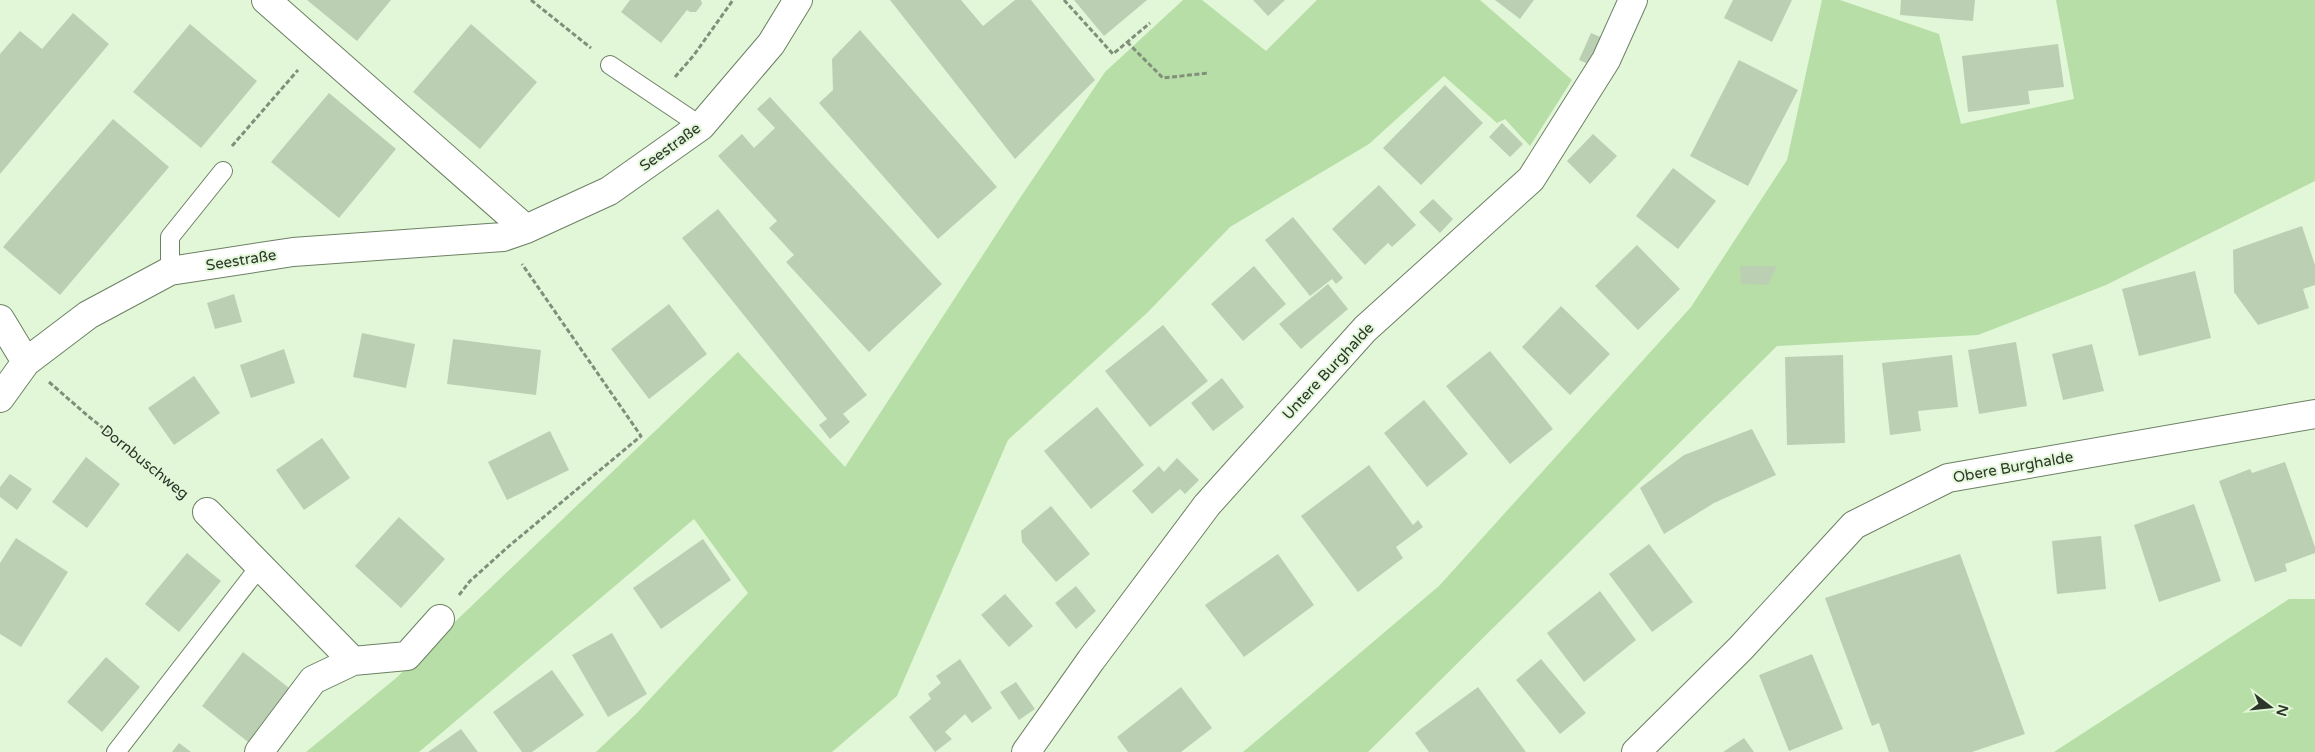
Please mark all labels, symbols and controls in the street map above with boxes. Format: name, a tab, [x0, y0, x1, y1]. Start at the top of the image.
street label: Seestraße	[636, 119, 704, 175]
street label: Seestraße	[205, 246, 277, 274]
street label: Untere Burghalde	[1279, 319, 1377, 423]
street label: Dornbuschweg	[98, 421, 192, 503]
street label: Obere Burghalde	[1952, 448, 2074, 486]
north arrow	[2245, 682, 2295, 732]
text: N	[2272, 703, 2292, 718]

